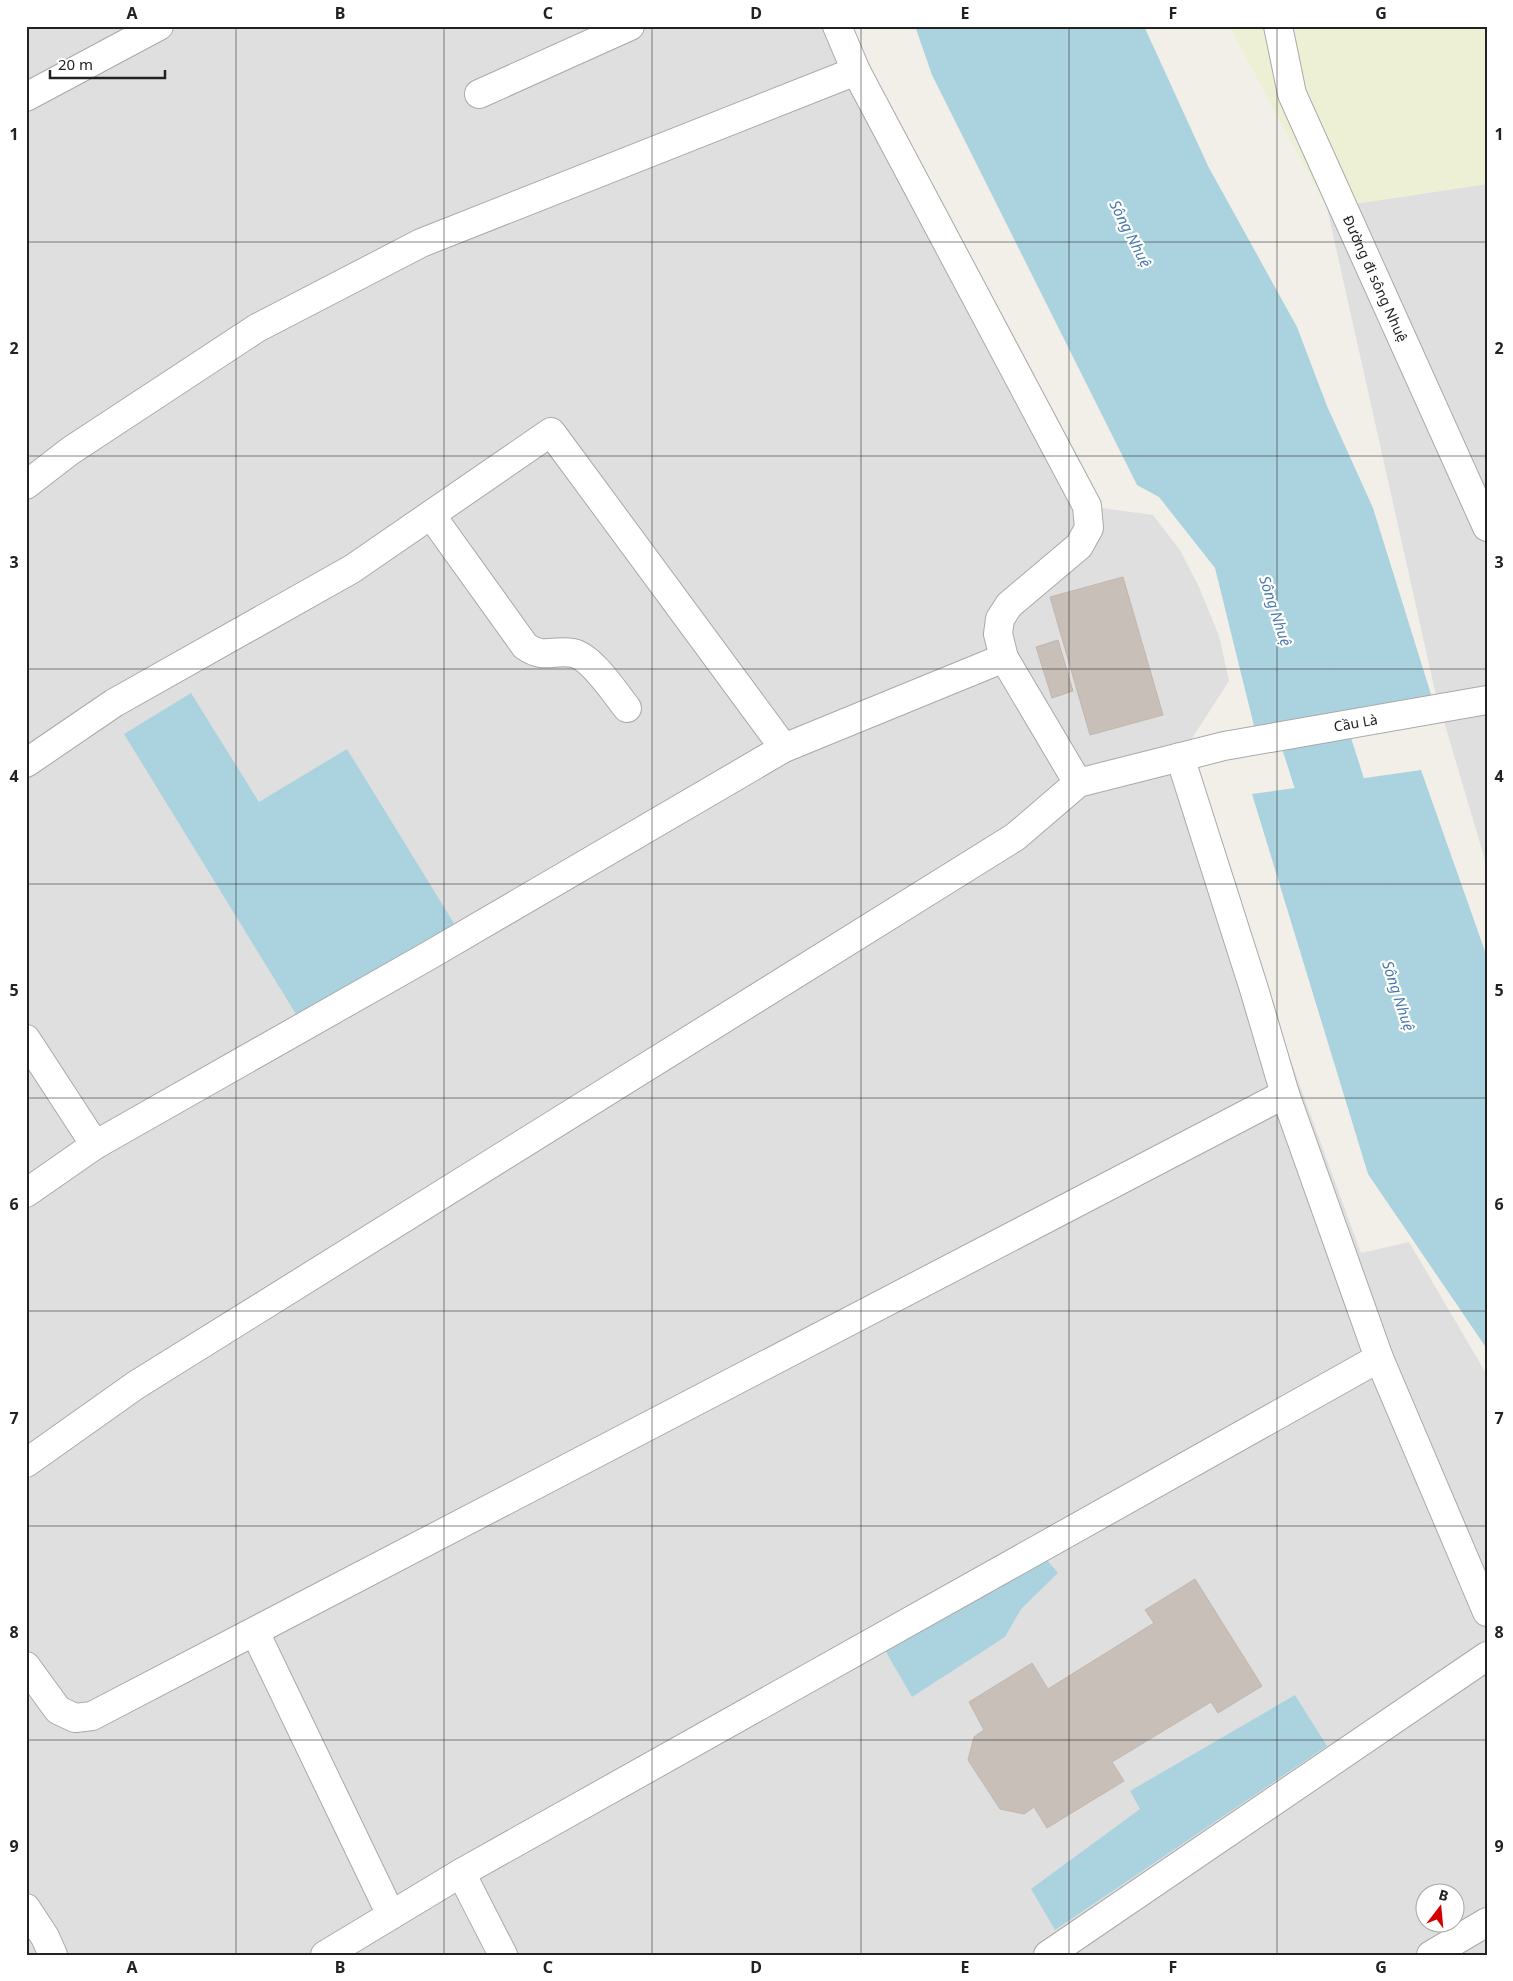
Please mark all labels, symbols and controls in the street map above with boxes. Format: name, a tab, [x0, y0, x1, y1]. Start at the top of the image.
text: A	[126, 2, 138, 24]
text: B	[335, 2, 345, 24]
text: C	[543, 2, 553, 24]
text: D	[750, 2, 762, 24]
text: E	[961, 2, 970, 24]
text: F	[1169, 2, 1177, 24]
text: G	[1375, 2, 1387, 24]
scale bar	[50, 48, 165, 80]
text: 20 m	[58, 54, 93, 74]
text: 1	[9, 123, 19, 145]
text: 1	[1494, 123, 1504, 145]
water label: Sông Nhuệ	[1105, 197, 1157, 271]
street label: Đường đi sông Nhuệ	[1339, 212, 1412, 345]
text: 2	[9, 337, 19, 359]
text: 2	[1494, 337, 1504, 359]
text: 3	[9, 551, 19, 573]
text: 3	[1494, 551, 1504, 573]
water label: Sông Nhuệ	[1255, 573, 1297, 649]
street label: Cầu Là	[1332, 709, 1379, 736]
text: 4	[9, 765, 19, 787]
text: 4	[1494, 765, 1504, 787]
water label: Sông Nhuệ	[1378, 958, 1420, 1034]
text: 5	[9, 979, 19, 1001]
text: 5	[1494, 979, 1504, 1001]
text: 6	[9, 1193, 19, 1215]
text: 6	[1494, 1193, 1504, 1215]
text: 7	[9, 1407, 19, 1429]
text: 7	[1494, 1407, 1504, 1429]
text: 8	[9, 1621, 19, 1643]
text: 8	[1494, 1621, 1504, 1643]
text: 9	[9, 1835, 19, 1857]
text: 9	[1494, 1835, 1504, 1857]
north arrow	[1416, 1884, 1466, 1934]
text: B	[1437, 1885, 1451, 1905]
text: A	[126, 1956, 138, 1978]
text: B	[335, 1956, 345, 1978]
text: C	[543, 1956, 553, 1978]
text: D	[750, 1956, 762, 1978]
text: E	[961, 1956, 970, 1978]
text: F	[1169, 1956, 1177, 1978]
text: G	[1375, 1956, 1387, 1978]

